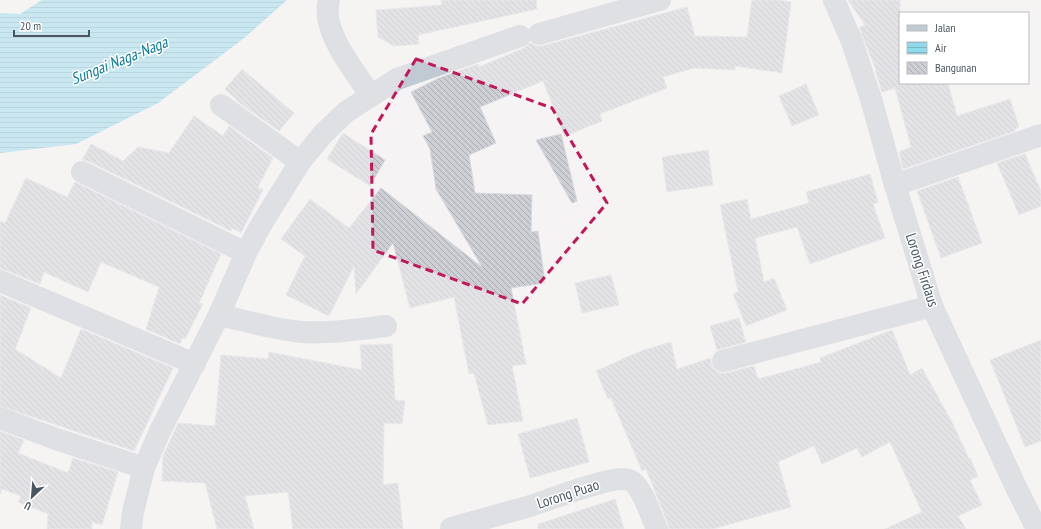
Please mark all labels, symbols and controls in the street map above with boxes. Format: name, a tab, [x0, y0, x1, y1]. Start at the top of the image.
scale bar	[14, 12, 89, 38]
legend	[899, 12, 1029, 84]
text: 20 m	[20, 18, 41, 33]
text: Jalan	[934, 20, 956, 35]
water label: Sungai Naga-Naga	[68, 31, 172, 88]
text: Air	[935, 40, 947, 55]
text: Bangunan	[935, 60, 976, 75]
street label: Lorong Firdaus	[902, 231, 943, 309]
street label: Lorong Puao	[534, 475, 601, 512]
north arrow	[12, 477, 52, 517]
text: U	[22, 498, 33, 514]

